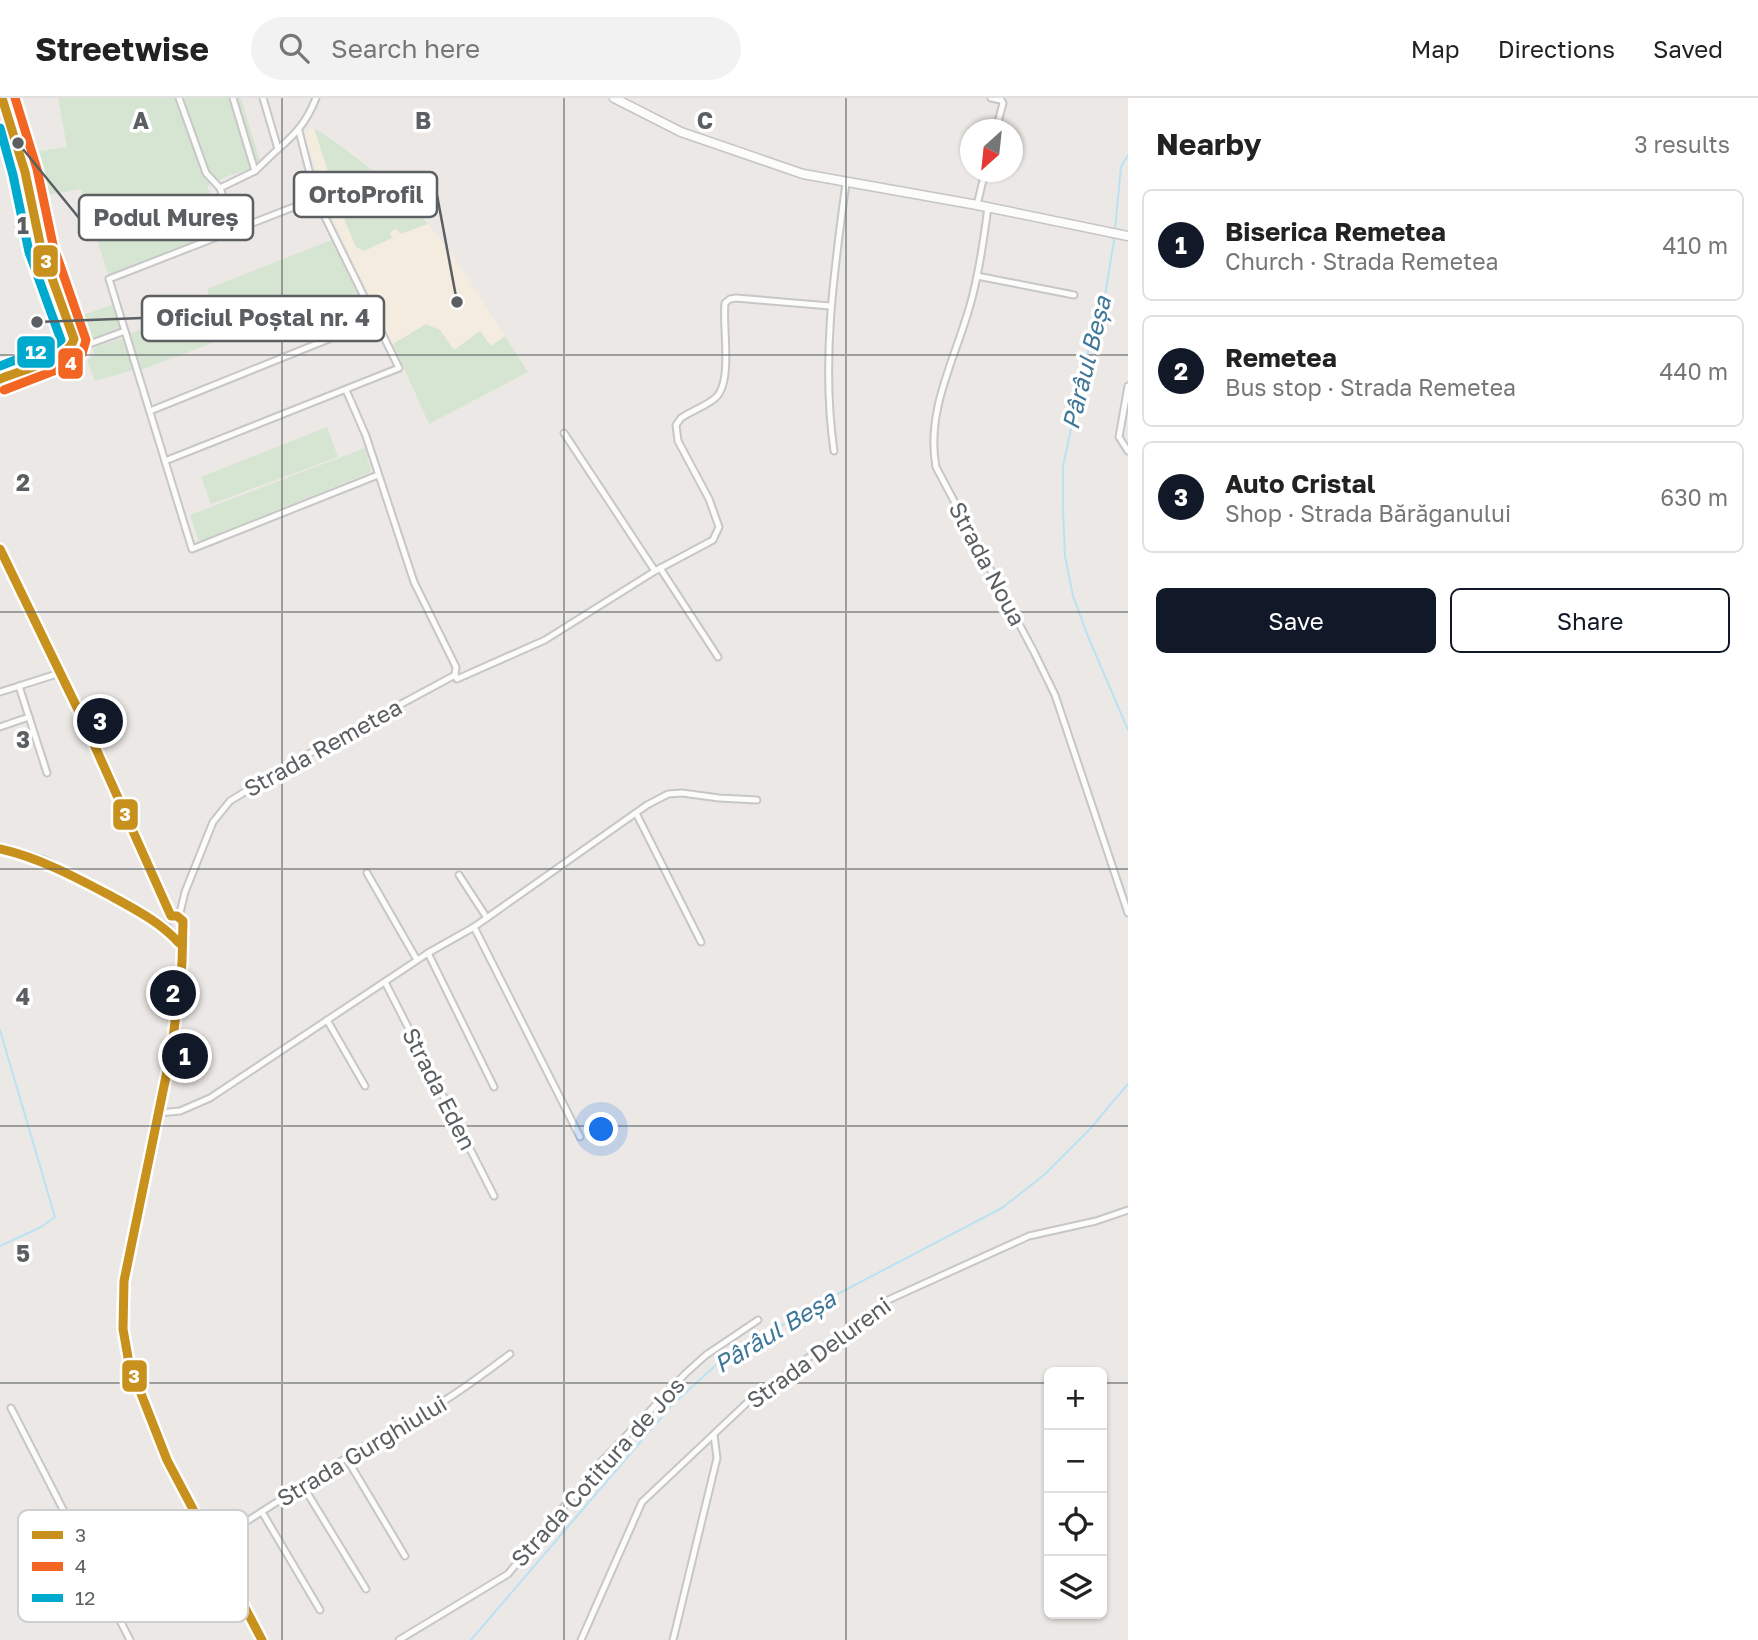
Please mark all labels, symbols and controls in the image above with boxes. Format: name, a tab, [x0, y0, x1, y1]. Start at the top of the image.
search box	[251, 17, 741, 80]
text: Streetwise	[35, 29, 209, 68]
icon: search	[275, 29, 313, 67]
text: Search here	[331, 33, 480, 64]
text: Map	[1411, 34, 1460, 63]
text: Directions	[1498, 34, 1615, 63]
text: Saved	[1653, 34, 1723, 63]
text: A	[133, 106, 150, 134]
text: B	[415, 106, 431, 134]
text: C	[697, 106, 713, 134]
north arrow	[960, 119, 1023, 182]
text: Nearby	[1156, 126, 1261, 162]
text: 3 results	[1634, 130, 1730, 158]
callout: OrtoProfil	[294, 172, 437, 217]
text: OrtoProfil	[308, 179, 424, 208]
callout: Podul Mureș	[79, 195, 253, 240]
text: Podul Mureș	[93, 202, 239, 231]
text: 1	[17, 211, 29, 239]
text: Biserica Remetea	[1225, 216, 1446, 247]
text: 1	[1175, 231, 1187, 259]
text: 410 m	[1662, 231, 1728, 259]
line badge: 3	[32, 244, 59, 278]
text: Church · Strada Remetea	[1225, 247, 1499, 275]
text: 3	[40, 249, 52, 272]
water label: Pârâul Beșa	[1055, 292, 1117, 432]
callout: Oficiul Poștal nr. 4	[142, 296, 384, 341]
text: Oficiul Poștal nr. 4	[156, 302, 370, 331]
line badge: 12	[16, 335, 56, 369]
text: 12	[25, 340, 47, 363]
text: Remetea	[1225, 342, 1337, 373]
line badge: 4	[57, 347, 84, 380]
text: 4	[65, 351, 77, 374]
text: 2	[1174, 357, 1188, 385]
text: 440 m	[1660, 357, 1728, 385]
text: Bus stop · Strada Remetea	[1225, 373, 1516, 401]
text: 2	[16, 468, 30, 496]
text: Auto Cristal	[1225, 468, 1375, 499]
text: 3	[1174, 483, 1188, 511]
text: 630 m	[1660, 483, 1728, 511]
street label: Strada Noua	[944, 497, 1032, 630]
text: Shop · Strada Bărăganului	[1225, 499, 1511, 527]
button: Save	[1156, 588, 1436, 653]
button: Share	[1450, 588, 1730, 653]
street label: Strada Remetea	[239, 692, 406, 802]
pin: 3	[77, 695, 123, 747]
text: 3	[16, 725, 30, 753]
line badge: 3	[112, 798, 139, 831]
text: 3	[119, 802, 131, 825]
pin: 2	[150, 967, 196, 1019]
text: 4	[16, 982, 30, 1010]
street label: Strada Eden	[397, 1023, 483, 1154]
pin: 1	[162, 1030, 208, 1082]
your location	[584, 1112, 618, 1146]
text: 5	[16, 1239, 30, 1267]
water label: Pârâul Beșa	[708, 1282, 842, 1379]
street label: Strada Delureni	[741, 1291, 896, 1414]
line badge: 3	[121, 1359, 148, 1393]
text: 3	[128, 1364, 140, 1387]
map controls	[1044, 1367, 1107, 1619]
button: +	[1044, 1367, 1107, 1430]
street label: Strada Cotitura de Jos	[505, 1371, 690, 1572]
street label: Strada Gurghiului	[272, 1389, 451, 1512]
button: −	[1044, 1430, 1107, 1493]
button: locate	[1044, 1493, 1107, 1556]
legend	[18, 1510, 248, 1622]
text: 3	[75, 1523, 86, 1546]
text: 4	[75, 1554, 87, 1577]
button: layers	[1044, 1556, 1107, 1619]
text: 12	[75, 1586, 95, 1609]

